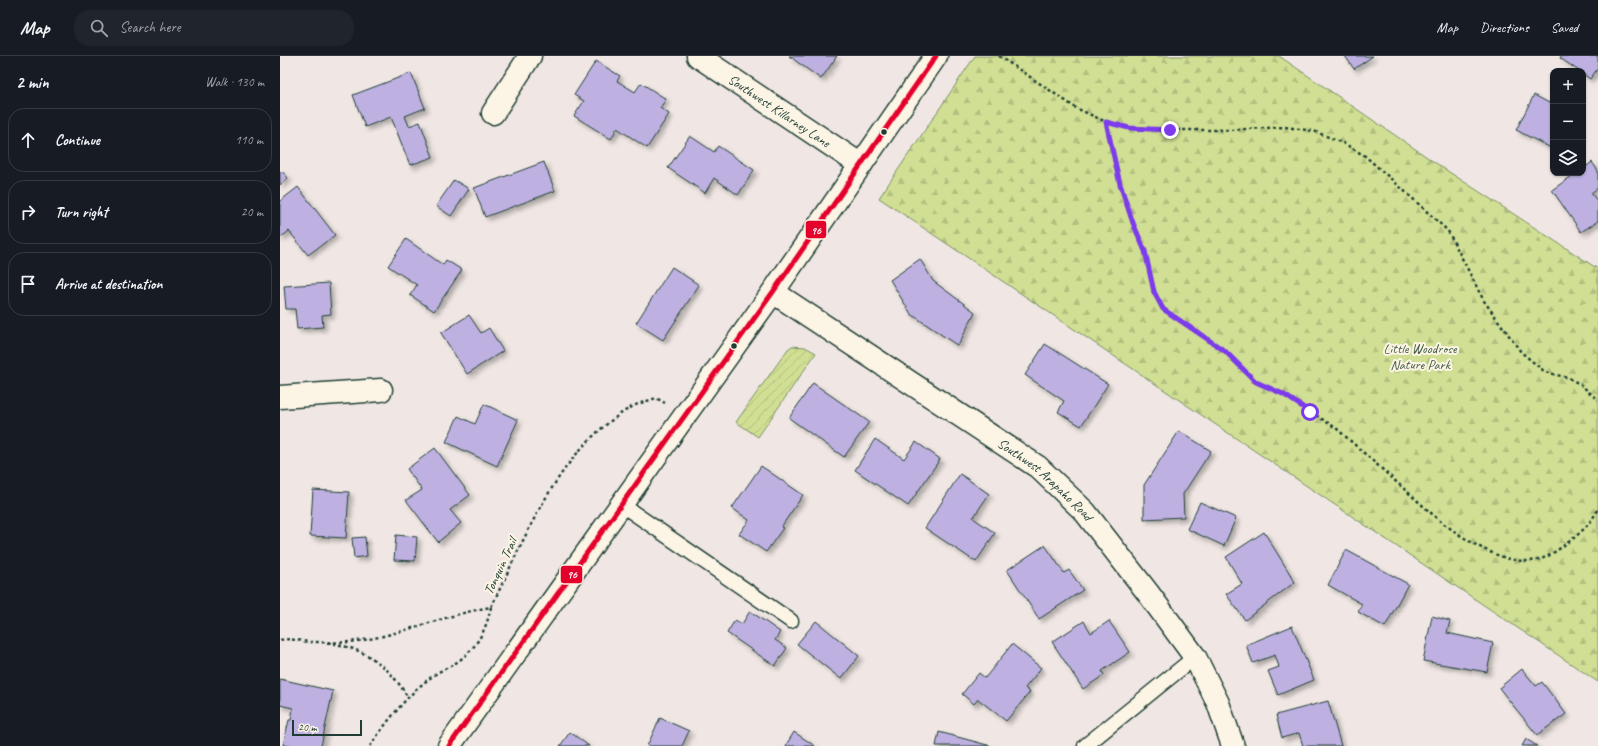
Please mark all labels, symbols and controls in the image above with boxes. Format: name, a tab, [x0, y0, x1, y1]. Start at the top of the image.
search box	[74, 10, 354, 46]
text: Map	[20, 16, 50, 40]
icon: search	[88, 17, 110, 39]
text: Search here	[120, 18, 181, 37]
text: Map	[1437, 19, 1458, 36]
text: Directions	[1480, 19, 1529, 36]
text: Saved	[1551, 19, 1578, 36]
map controls	[1550, 68, 1586, 176]
button: +	[1550, 68, 1586, 104]
street label: Southwest Killarney Lane	[725, 71, 835, 152]
text: 2 min	[16, 72, 49, 93]
text: Walk · 130 m	[205, 74, 264, 90]
button: −	[1550, 104, 1586, 140]
route end	[1161, 121, 1179, 139]
unlabelled marker	[879, 127, 889, 137]
icon: ahead	[17, 129, 39, 151]
text: Continue	[55, 131, 100, 150]
text: 110 m	[235, 132, 263, 148]
button: layers	[1550, 140, 1586, 176]
icon: right	[17, 201, 39, 223]
text: Turn right	[55, 203, 108, 222]
text: 20 m	[241, 204, 263, 220]
line badge: 96	[805, 220, 827, 239]
text: 96	[811, 223, 822, 237]
icon: arrive	[17, 273, 39, 295]
text: Arrive at destination	[55, 275, 162, 294]
park label: Little Woodrose Nature Park	[1383, 340, 1458, 373]
unlabelled marker	[729, 341, 739, 351]
route start	[1301, 403, 1319, 421]
street label: Southwest Arapaho Road	[994, 435, 1098, 526]
street label: Tonquin Trail	[480, 533, 522, 597]
line badge: 96	[560, 565, 583, 584]
text: 96	[567, 567, 578, 581]
scale bar	[292, 718, 362, 737]
text: 20 m	[298, 720, 317, 734]

